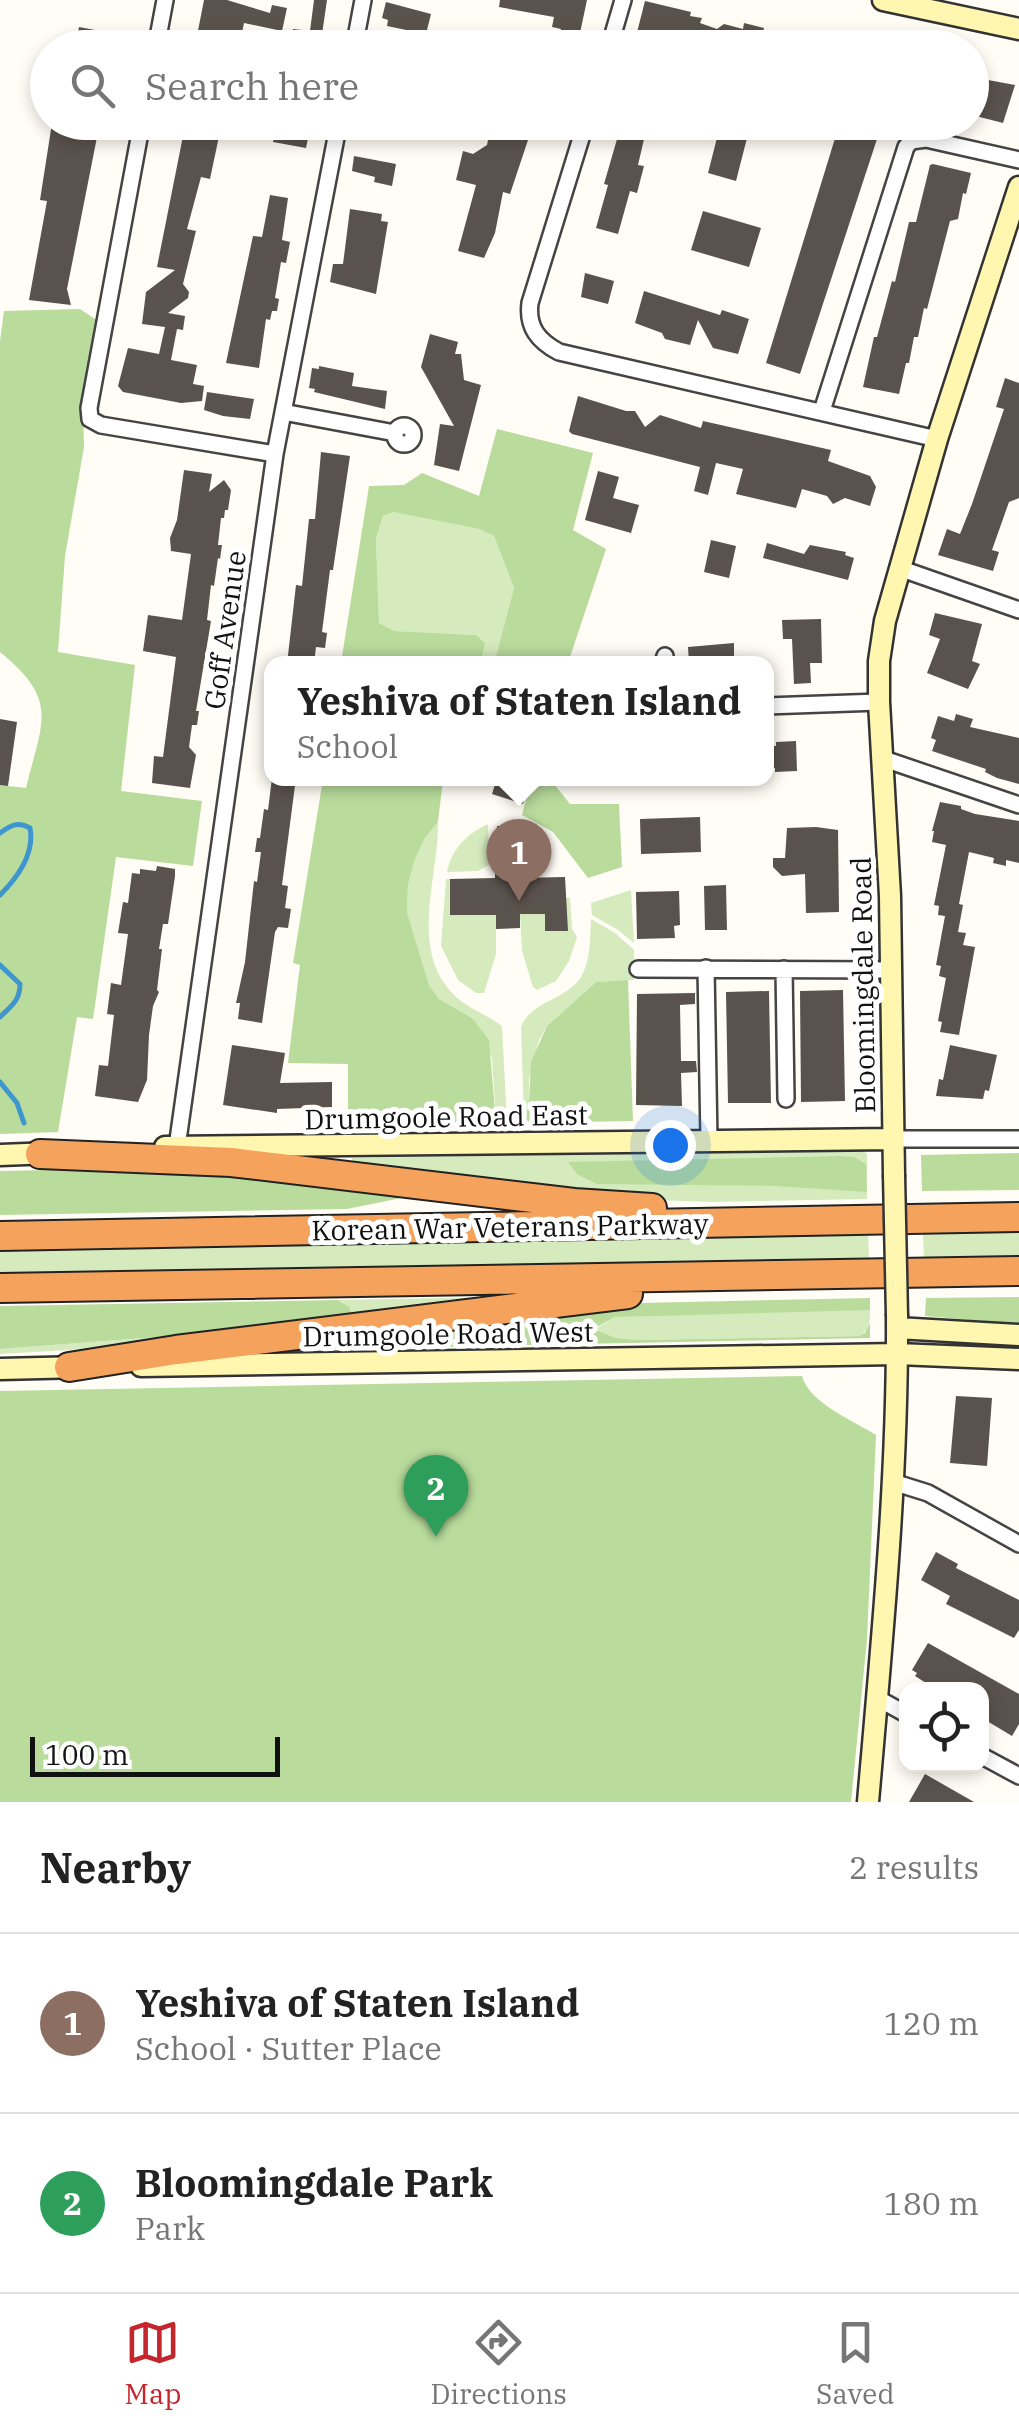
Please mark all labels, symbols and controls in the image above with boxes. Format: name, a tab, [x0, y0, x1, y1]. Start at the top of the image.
search box	[30, 30, 989, 140]
icon: search	[65, 58, 120, 113]
text: Search here	[145, 61, 359, 110]
street label: Goff Avenue	[195, 548, 254, 712]
popup	[264, 656, 774, 786]
text: Yeshiva of Staten Island	[297, 676, 741, 725]
text: School	[297, 725, 398, 767]
pin: 1	[486, 818, 552, 901]
street label: Bloomingdale Road	[842, 856, 883, 1114]
street label: Drumgoole Road East	[304, 1096, 588, 1137]
your location	[645, 1120, 696, 1171]
street label: Korean War Veterans Parkway	[311, 1205, 709, 1248]
street label: Drumgoole Road West	[302, 1312, 594, 1355]
pin: 2	[404, 1454, 468, 1537]
map controls	[899, 1682, 989, 1772]
button: locate	[899, 1682, 989, 1772]
scale bar	[30, 1732, 280, 1776]
text: 100 m	[45, 1736, 129, 1773]
text: Nearby	[40, 1840, 191, 1895]
text: 2 results	[849, 1846, 979, 1888]
text: Yeshiva of Staten Island	[135, 1978, 579, 2027]
text: 1	[63, 2002, 82, 2044]
text: 120 m	[883, 2002, 979, 2044]
text: School · Sutter Place	[135, 2027, 442, 2069]
text: Bloomingdale Park	[135, 2158, 493, 2207]
text: 2	[63, 2182, 82, 2224]
text: 180 m	[883, 2182, 979, 2224]
text: Park	[135, 2207, 205, 2249]
tab: Map	[125, 2315, 181, 2412]
tab: Directions	[430, 2315, 567, 2412]
tab: Saved	[816, 2315, 894, 2412]

